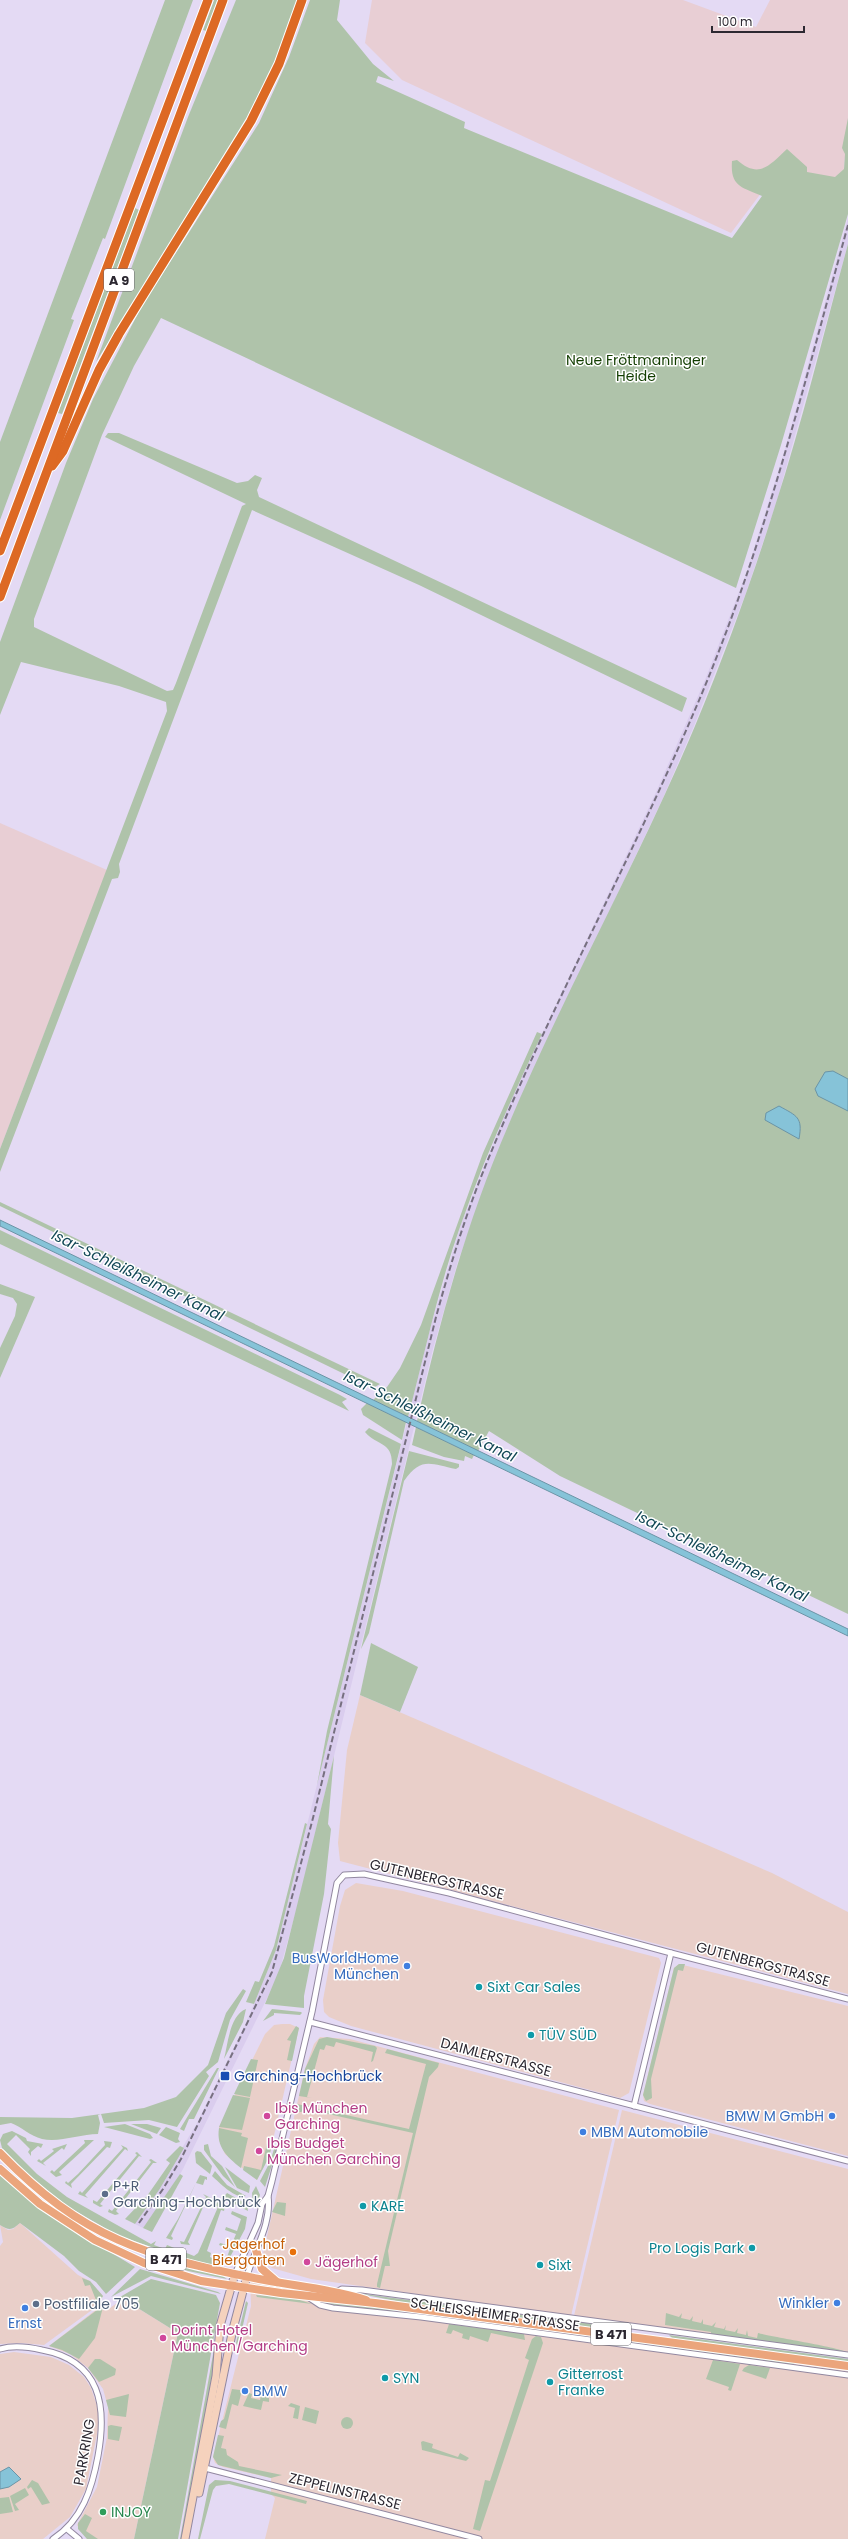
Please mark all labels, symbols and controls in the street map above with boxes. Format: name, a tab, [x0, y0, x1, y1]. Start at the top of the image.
scale bar	[712, 8, 804, 34]
text: 100 m	[718, 13, 752, 30]
road number: A 9	[104, 269, 134, 291]
park label: Neue Fröttmaninger Heide	[566, 350, 706, 386]
water label: Isar-Schleißheimer Kanal	[48, 1224, 228, 1326]
water label: Isar-Schleißheimer Kanal	[340, 1365, 520, 1467]
water label: Isar-Schleißheimer Kanal	[632, 1505, 812, 1607]
street label: GUTENBERGSTRASSE	[368, 1854, 506, 1904]
street label: GUTENBERGSTRASSE	[694, 1937, 832, 1991]
place label: BusWorldHome München	[292, 1948, 399, 1984]
marker: BusWorldHome München	[402, 1961, 412, 1971]
place label: Sixt Car Sales	[487, 1977, 581, 1997]
marker: Sixt Car Sales	[474, 1982, 484, 1992]
place label: TÜV SÜD	[539, 2025, 597, 2045]
marker: TÜV SÜD	[526, 2030, 536, 2040]
street label: DAIMLERSTRASSE	[438, 2033, 554, 2081]
place label: Garching-Hochbrück	[234, 2066, 383, 2086]
marker: Garching-Hochbrück	[219, 2070, 231, 2082]
place label: Ibis München Garching	[275, 2098, 367, 2134]
place label: BMW M GmbH	[726, 2106, 824, 2126]
marker: Ibis München Garching	[262, 2111, 272, 2121]
marker: BMW M GmbH	[827, 2111, 837, 2121]
place label: MBM Automobile	[591, 2122, 709, 2142]
marker: MBM Automobile	[578, 2127, 588, 2137]
place label: Ibis Budget München Garching	[267, 2133, 401, 2169]
marker: Ibis Budget München Garching	[254, 2146, 264, 2156]
place label: P+R Garching-Hochbrück	[113, 2176, 262, 2212]
marker: P+R Garching-Hochbrück	[100, 2189, 110, 2199]
place label: KARE	[371, 2196, 405, 2216]
marker: KARE	[358, 2201, 368, 2211]
place label: Jagerhof Biergarten	[212, 2234, 285, 2270]
place label: Pro Logis Park	[649, 2238, 745, 2258]
marker: Pro Logis Park	[747, 2243, 757, 2253]
marker: Jagerhof Biergarten	[288, 2247, 298, 2257]
road number: B 471	[146, 2248, 186, 2270]
place label: Jägerhof	[315, 2252, 378, 2272]
place label: Sixt	[548, 2255, 571, 2275]
marker: Jägerhof	[302, 2257, 312, 2267]
marker: Sixt	[535, 2260, 545, 2270]
street label: SCHLEISSHEIMER STRASSE	[409, 2292, 581, 2336]
place label: Winkler	[778, 2293, 829, 2313]
place label: Postfiliale 705	[44, 2294, 139, 2314]
marker: Winkler	[832, 2298, 842, 2308]
marker: Postfiliale 705	[31, 2299, 41, 2309]
marker: Ernst	[20, 2303, 30, 2313]
place label: Ernst	[8, 2313, 42, 2333]
place label: Dorint Hotel München/Garching	[171, 2320, 308, 2356]
road number: B 471	[591, 2323, 631, 2345]
marker: Dorint Hotel München/Garching	[158, 2333, 168, 2343]
place label: Gitterrost Franke	[558, 2364, 623, 2400]
place label: SYN	[393, 2368, 419, 2388]
marker: SYN	[380, 2373, 390, 2383]
marker: Gitterrost Franke	[545, 2377, 555, 2387]
place label: BMW	[253, 2381, 288, 2401]
marker: BMW	[240, 2386, 250, 2396]
street label: PARKRING	[68, 2417, 100, 2487]
street label: ZEPPELINSTRASSE	[287, 2467, 403, 2515]
place label: INJOY	[111, 2502, 151, 2522]
marker: INJOY	[98, 2507, 108, 2517]

